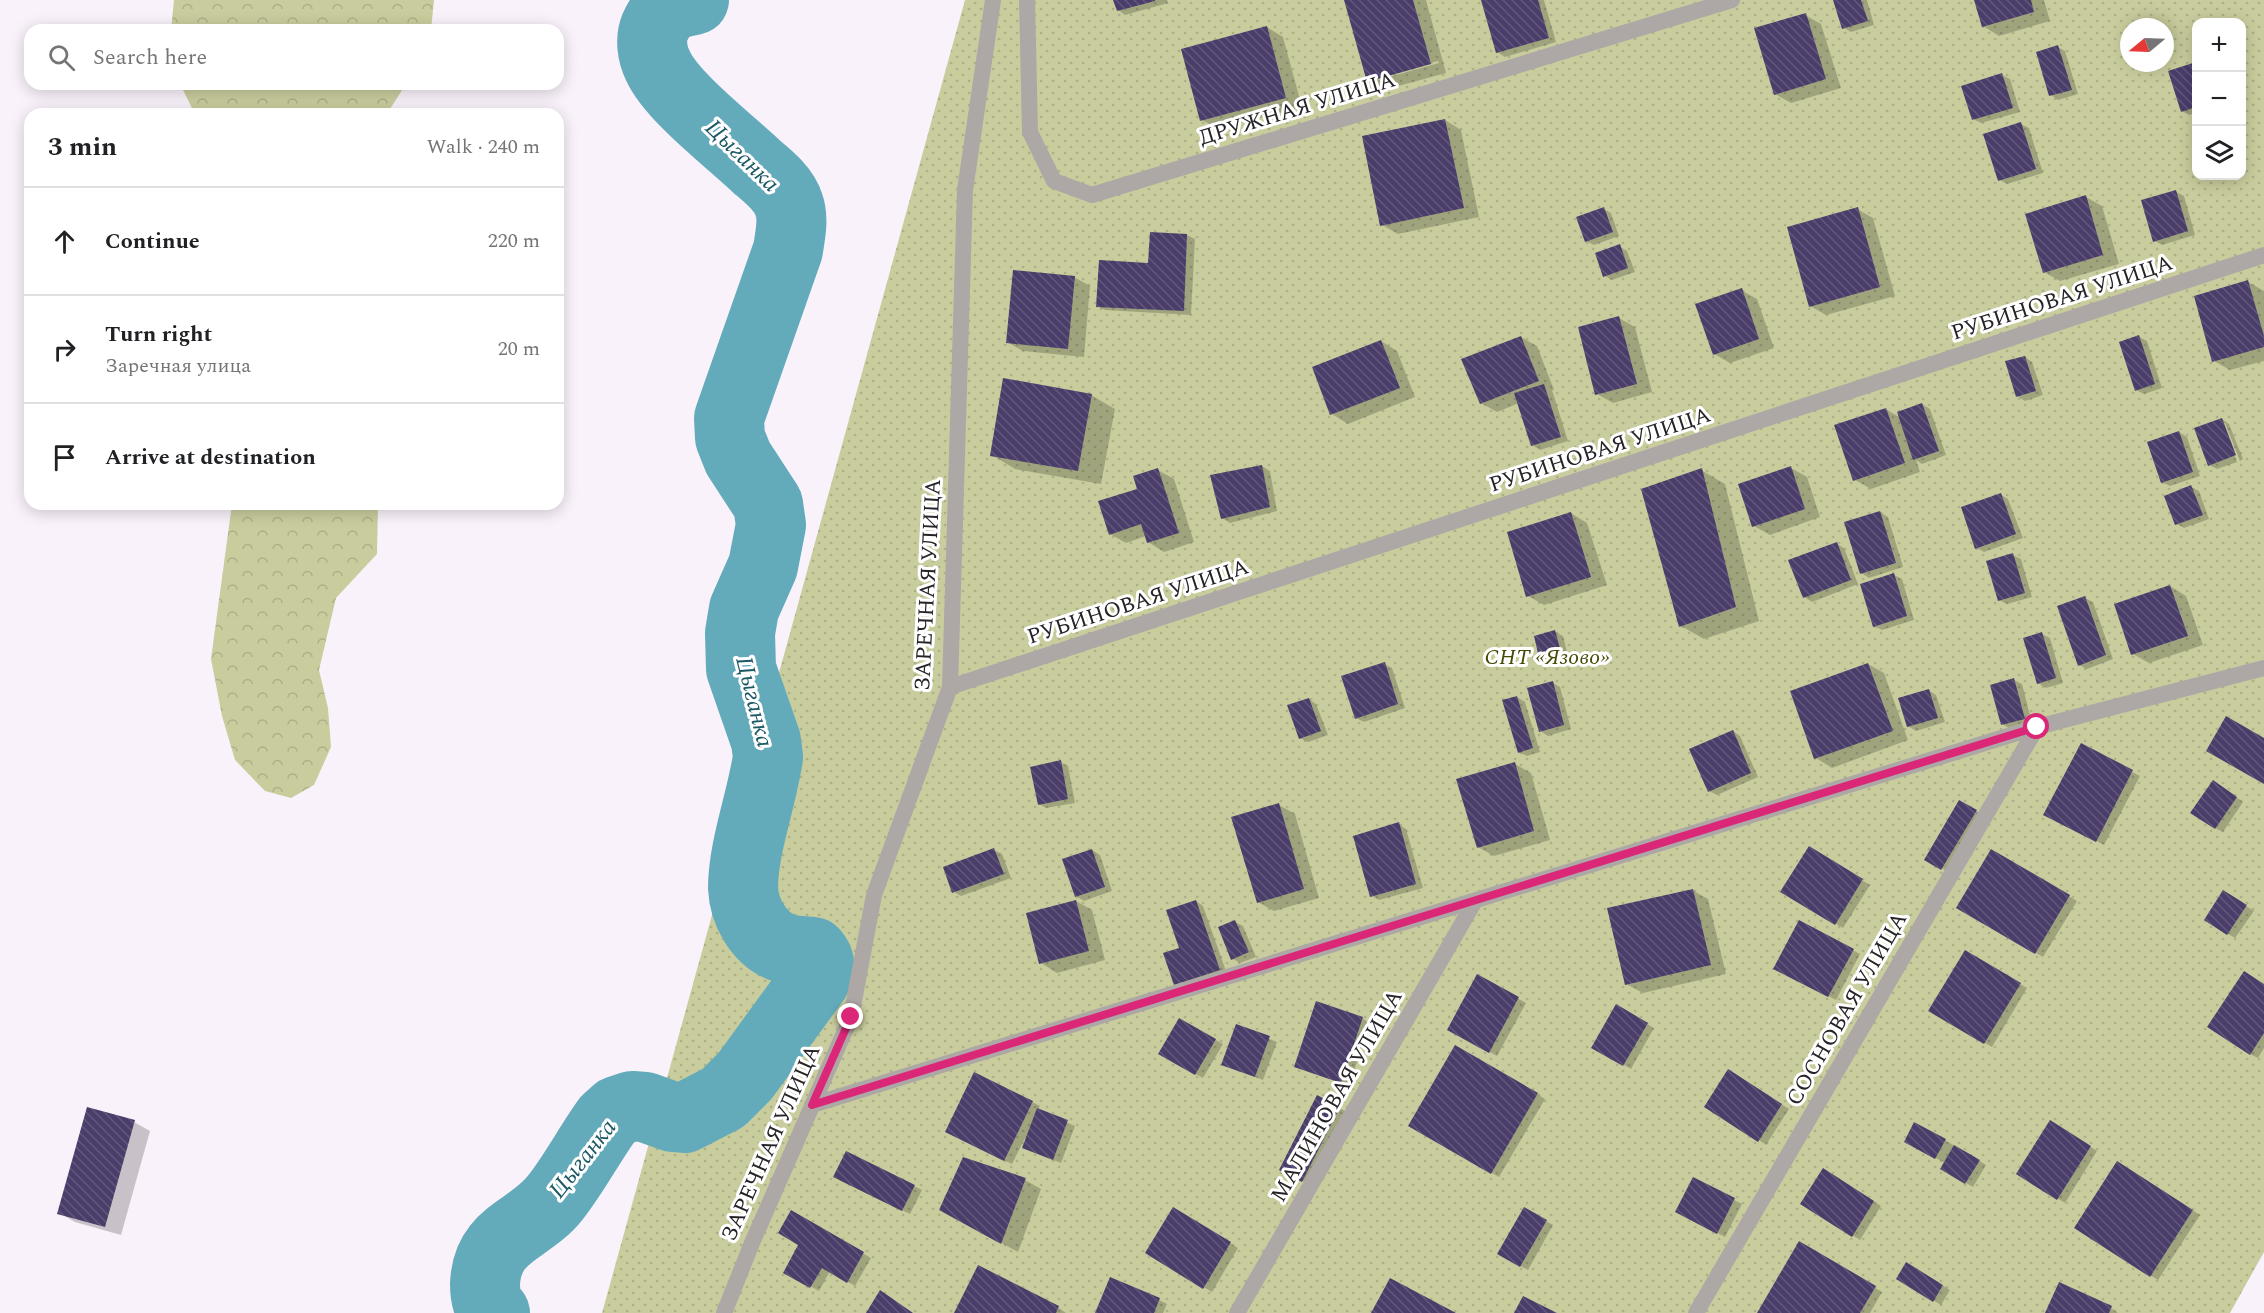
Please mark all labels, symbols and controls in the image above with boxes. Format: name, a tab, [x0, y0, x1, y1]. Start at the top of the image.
north arrow	[2120, 18, 2174, 72]
map controls	[2192, 18, 2246, 180]
button: +	[2192, 18, 2246, 72]
search box	[24, 24, 564, 90]
icon: search	[45, 41, 78, 74]
text: Search here	[93, 41, 207, 74]
street label: ДРУЖНАЯ УЛИЦА	[1195, 63, 1399, 155]
button: −	[2192, 72, 2246, 126]
water label: Цыганка	[696, 111, 788, 201]
button: layers	[2192, 126, 2246, 180]
text: 3 min	[48, 127, 117, 167]
text: Walk · 240 m	[427, 132, 540, 162]
icon: ahead	[48, 225, 81, 258]
text: Continue	[105, 225, 200, 258]
text: 220 m	[488, 226, 540, 256]
street label: РУБИНОВАЯ УЛИЦА	[1947, 247, 2177, 349]
text: Turn right	[105, 318, 212, 351]
icon: right	[48, 333, 81, 366]
text: 20 m	[498, 334, 540, 364]
text: Заречная улица	[105, 351, 251, 381]
street label: РУБИНОВАЯ УЛИЦА	[1485, 399, 1715, 501]
icon: arrive	[48, 441, 81, 474]
text: Arrive at destination	[105, 441, 316, 474]
street label: ЗАРЕЧНАЯ УЛИЦА	[906, 478, 950, 692]
street label: РУБИНОВАЯ УЛИЦА	[1023, 551, 1253, 653]
park label: СНТ «Язово»	[1485, 641, 1609, 674]
water label: Цыганка	[725, 653, 783, 751]
route start	[2023, 713, 2049, 739]
street label: СОСНОВАЯ УЛИЦА	[1778, 906, 1916, 1112]
street label: МАЛИНОВАЯ УЛИЦА	[1263, 983, 1411, 1209]
route end	[837, 1003, 863, 1029]
street label: ЗАРЕЧНАЯ УЛИЦА	[713, 1039, 829, 1247]
water label: Цыганка	[540, 1111, 626, 1207]

